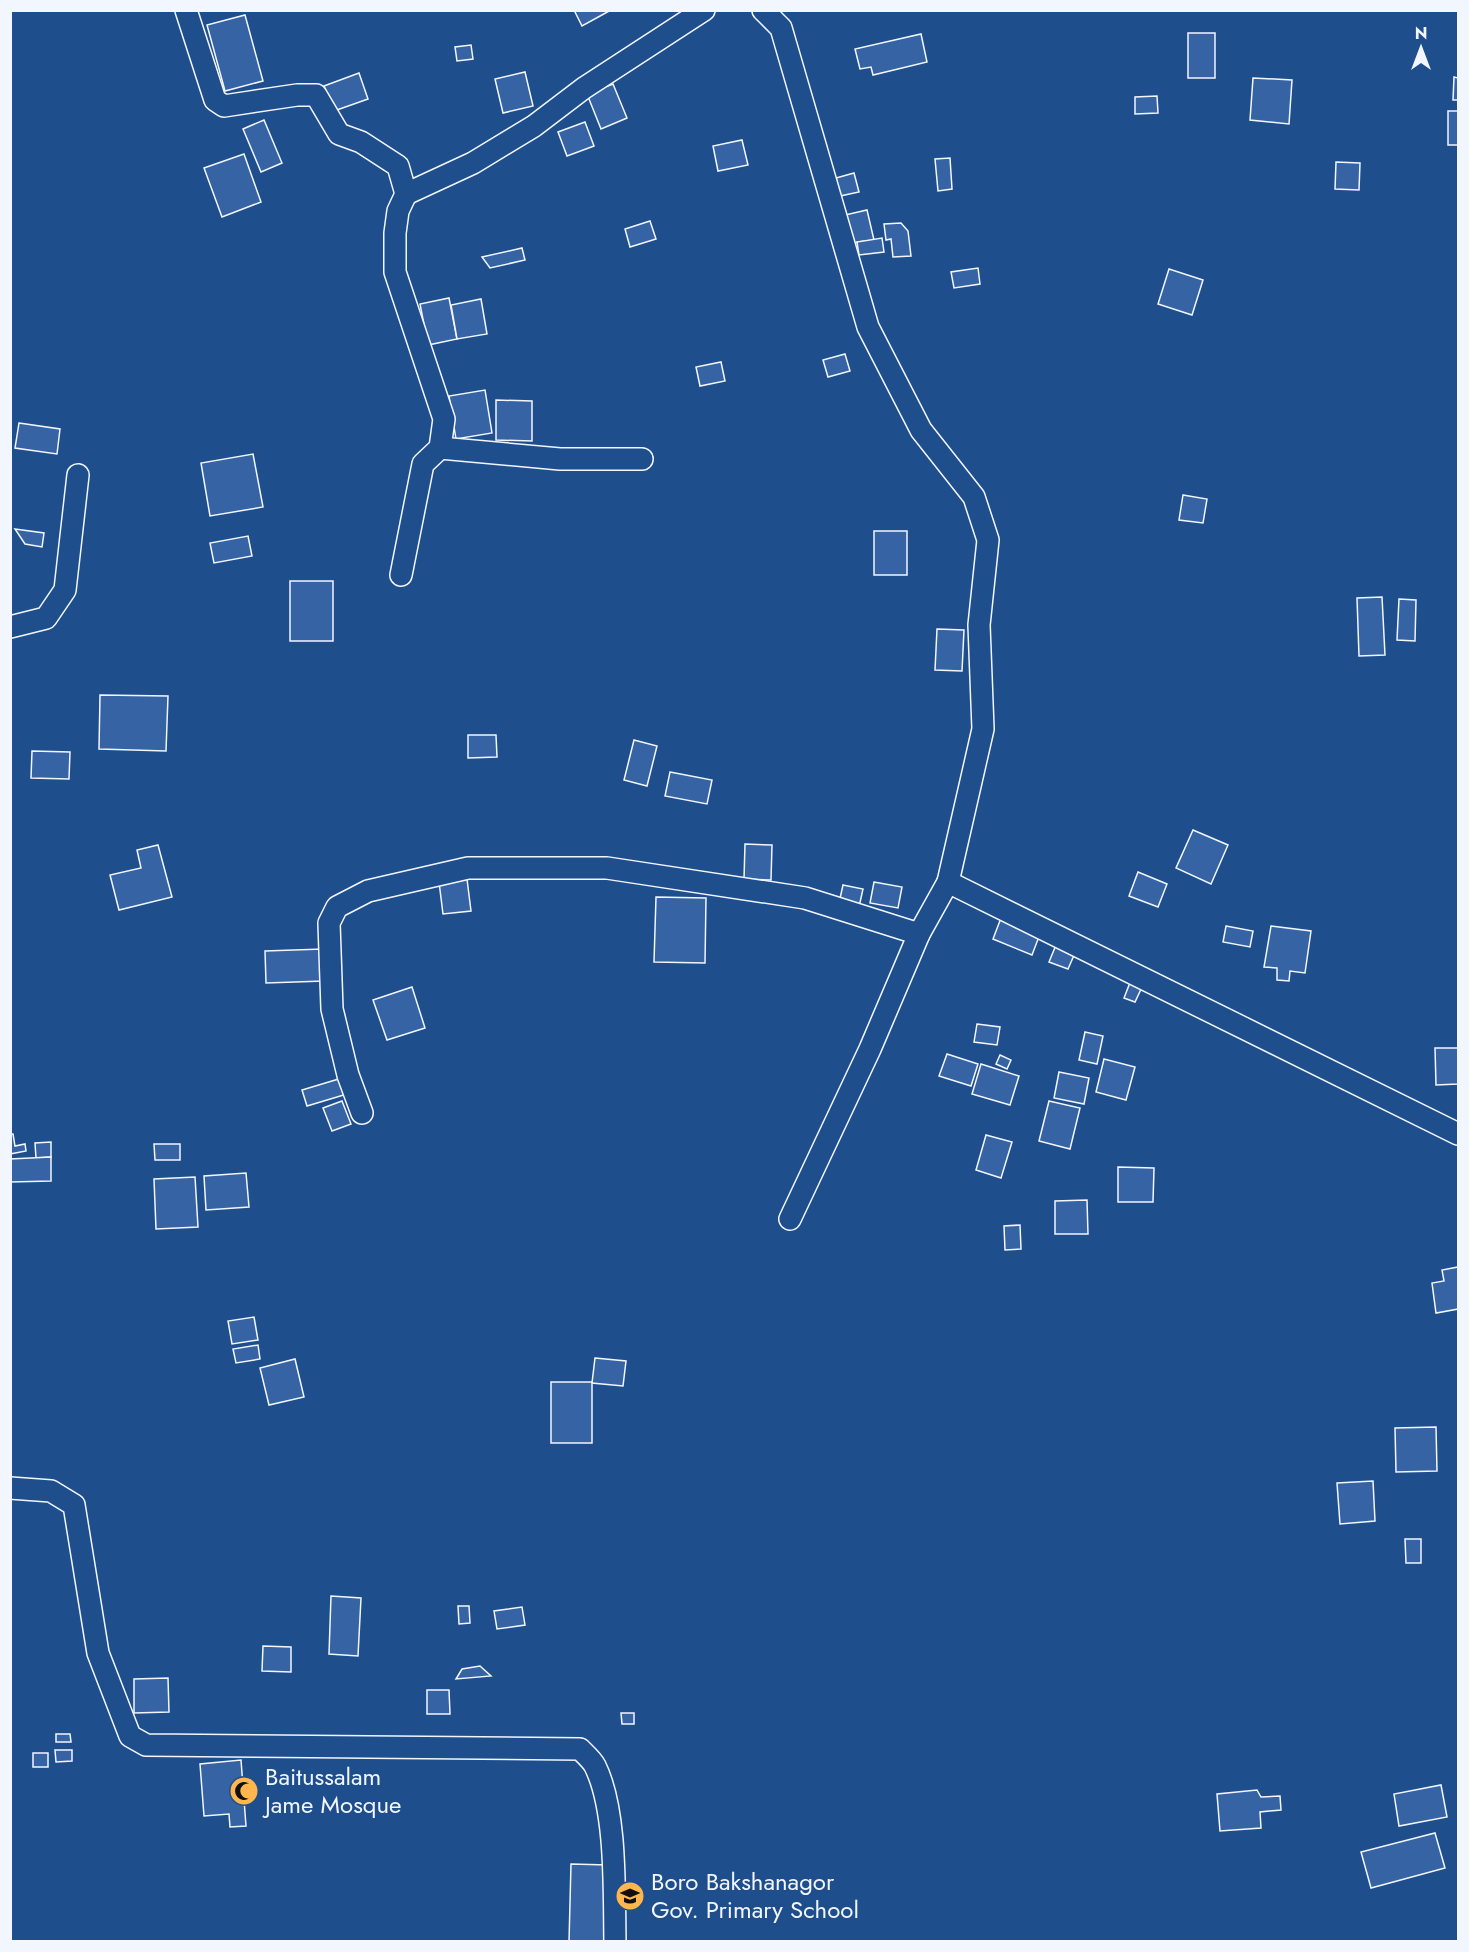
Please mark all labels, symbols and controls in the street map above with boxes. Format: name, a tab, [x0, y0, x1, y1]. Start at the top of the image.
north arrow	[1391, 18, 1451, 78]
text: N	[1415, 22, 1427, 45]
place label: Baitussalam Jame Mosque	[262, 1759, 401, 1822]
mosque icon: Baitussalam Jame Mosque	[228, 1775, 260, 1807]
place label: Boro Bakshanagor Gov. Primary School	[651, 1864, 859, 1927]
school or university icon: Boro Bakshanagor Gov. Primary School	[614, 1880, 646, 1912]

